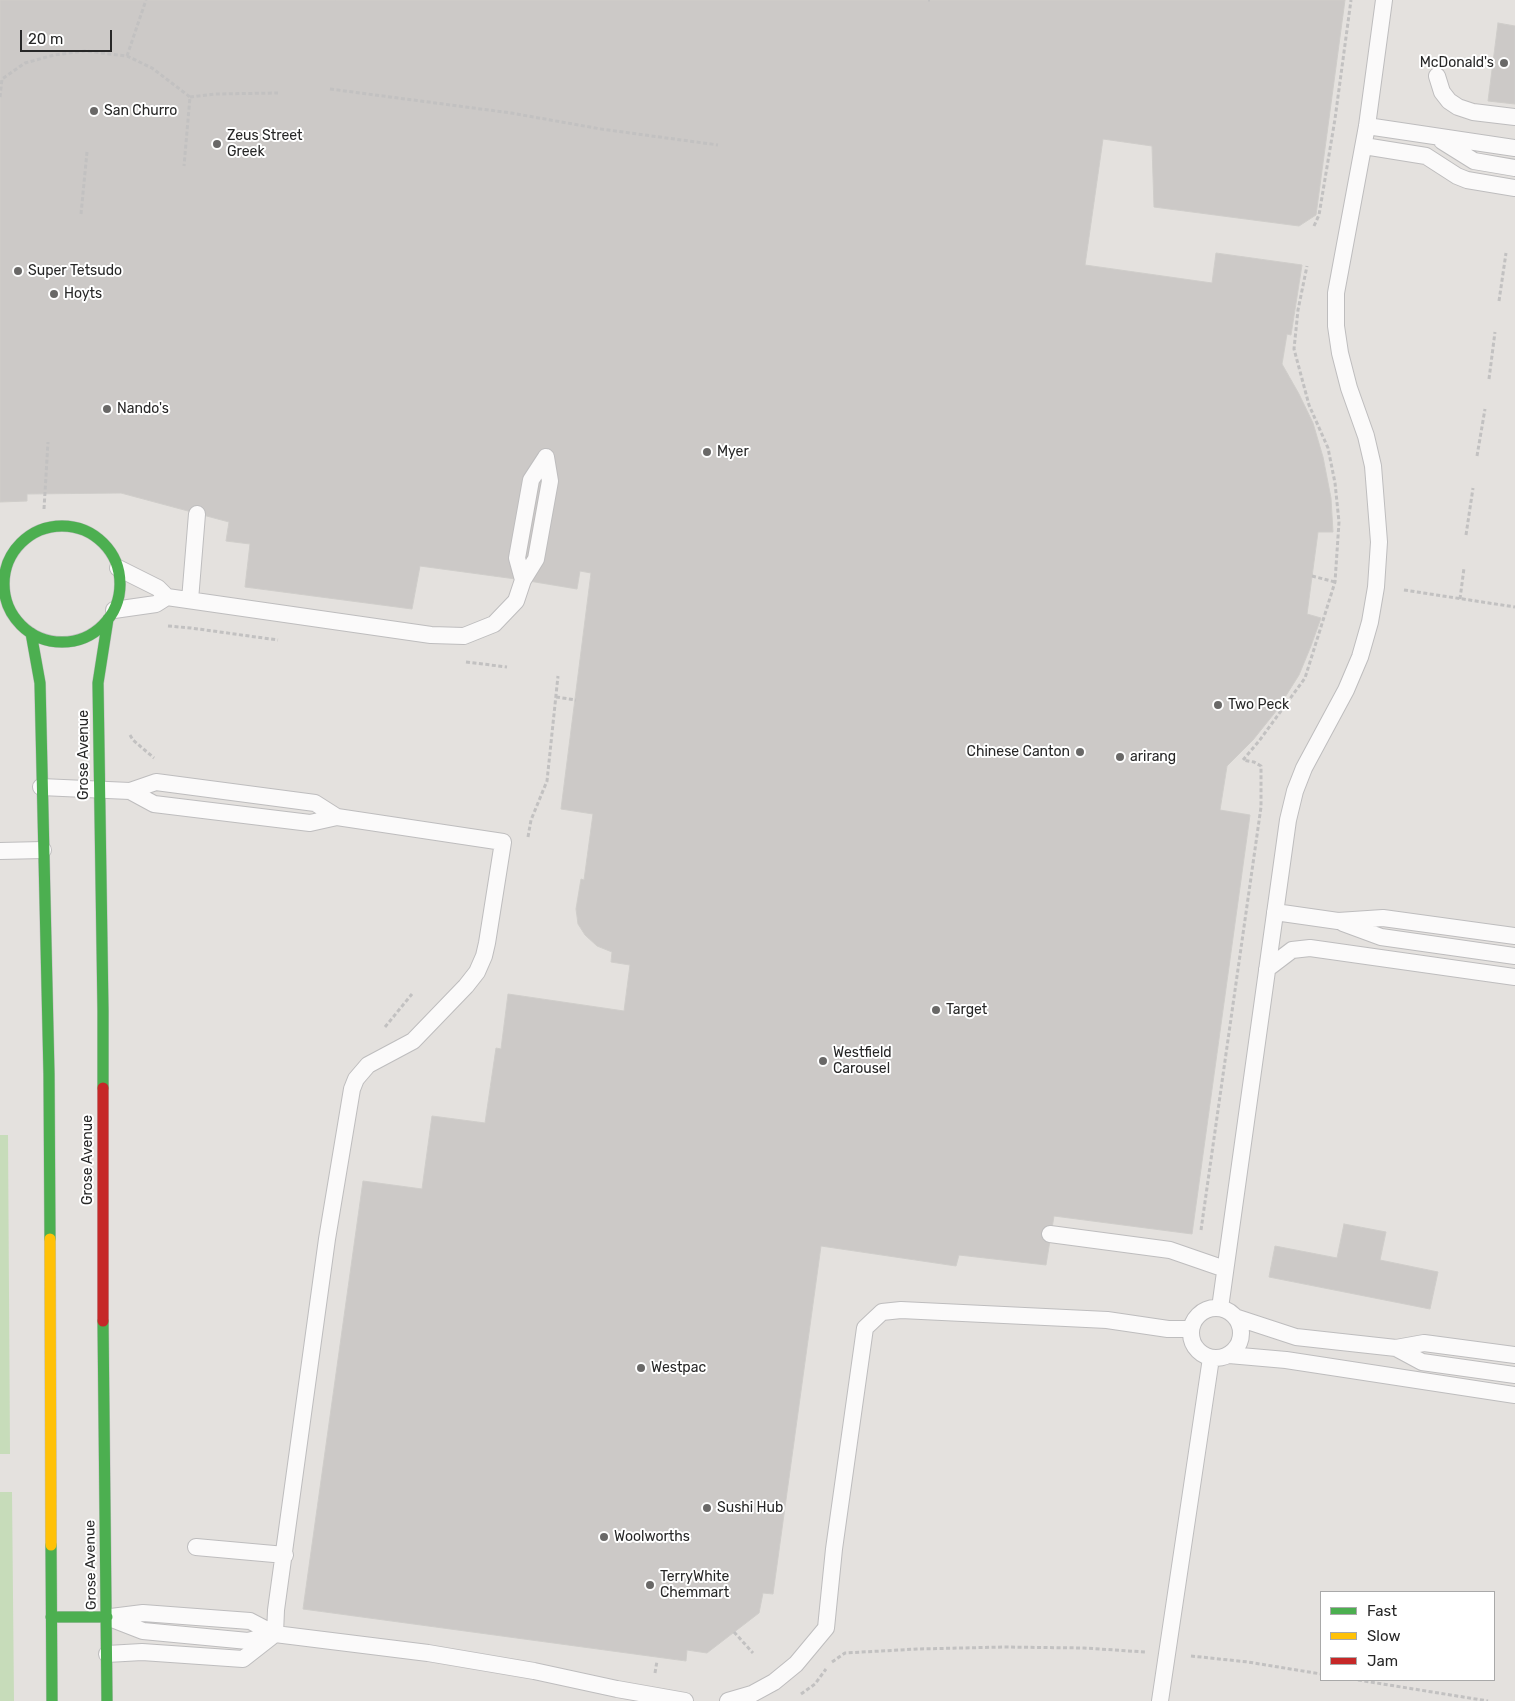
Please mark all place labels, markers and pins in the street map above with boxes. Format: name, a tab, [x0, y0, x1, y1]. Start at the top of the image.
place label: McDonald's	[1420, 55, 1494, 71]
marker: McDonald's	[1498, 57, 1510, 69]
place label: San Churro	[104, 103, 177, 119]
marker: San Churro	[88, 105, 100, 117]
place label: Zeus Street Greek	[227, 128, 302, 160]
marker: Zeus Street Greek	[211, 138, 223, 150]
place label: Super Tetsudo	[28, 263, 122, 279]
marker: Super Tetsudo	[12, 265, 24, 277]
place label: Hoyts	[64, 286, 102, 302]
marker: Hoyts	[48, 288, 60, 300]
place label: Nando's	[117, 401, 169, 417]
marker: Nando's	[101, 403, 113, 415]
place label: Myer	[717, 444, 749, 460]
marker: Myer	[701, 446, 713, 458]
place label: Two Peck	[1228, 697, 1289, 713]
marker: Two Peck	[1212, 699, 1224, 711]
place label: Chinese Canton	[967, 744, 1070, 760]
marker: Chinese Canton	[1074, 746, 1086, 758]
place label: arirang	[1130, 749, 1176, 765]
marker: arirang	[1114, 751, 1126, 763]
place label: Target	[946, 1002, 987, 1018]
marker: Target	[930, 1004, 942, 1016]
place label: Westfield Carousel	[833, 1045, 892, 1078]
marker: Westfield Carousel	[817, 1055, 829, 1067]
place label: Westpac	[651, 1360, 706, 1376]
marker: Westpac	[635, 1362, 647, 1374]
place label: Sushi Hub	[717, 1500, 783, 1516]
marker: Sushi Hub	[701, 1502, 713, 1514]
place label: Woolworths	[614, 1529, 690, 1545]
marker: Woolworths	[598, 1531, 610, 1543]
place label: TerryWhite Chemmart	[660, 1569, 729, 1601]
marker: TerryWhite Chemmart	[644, 1579, 656, 1591]

